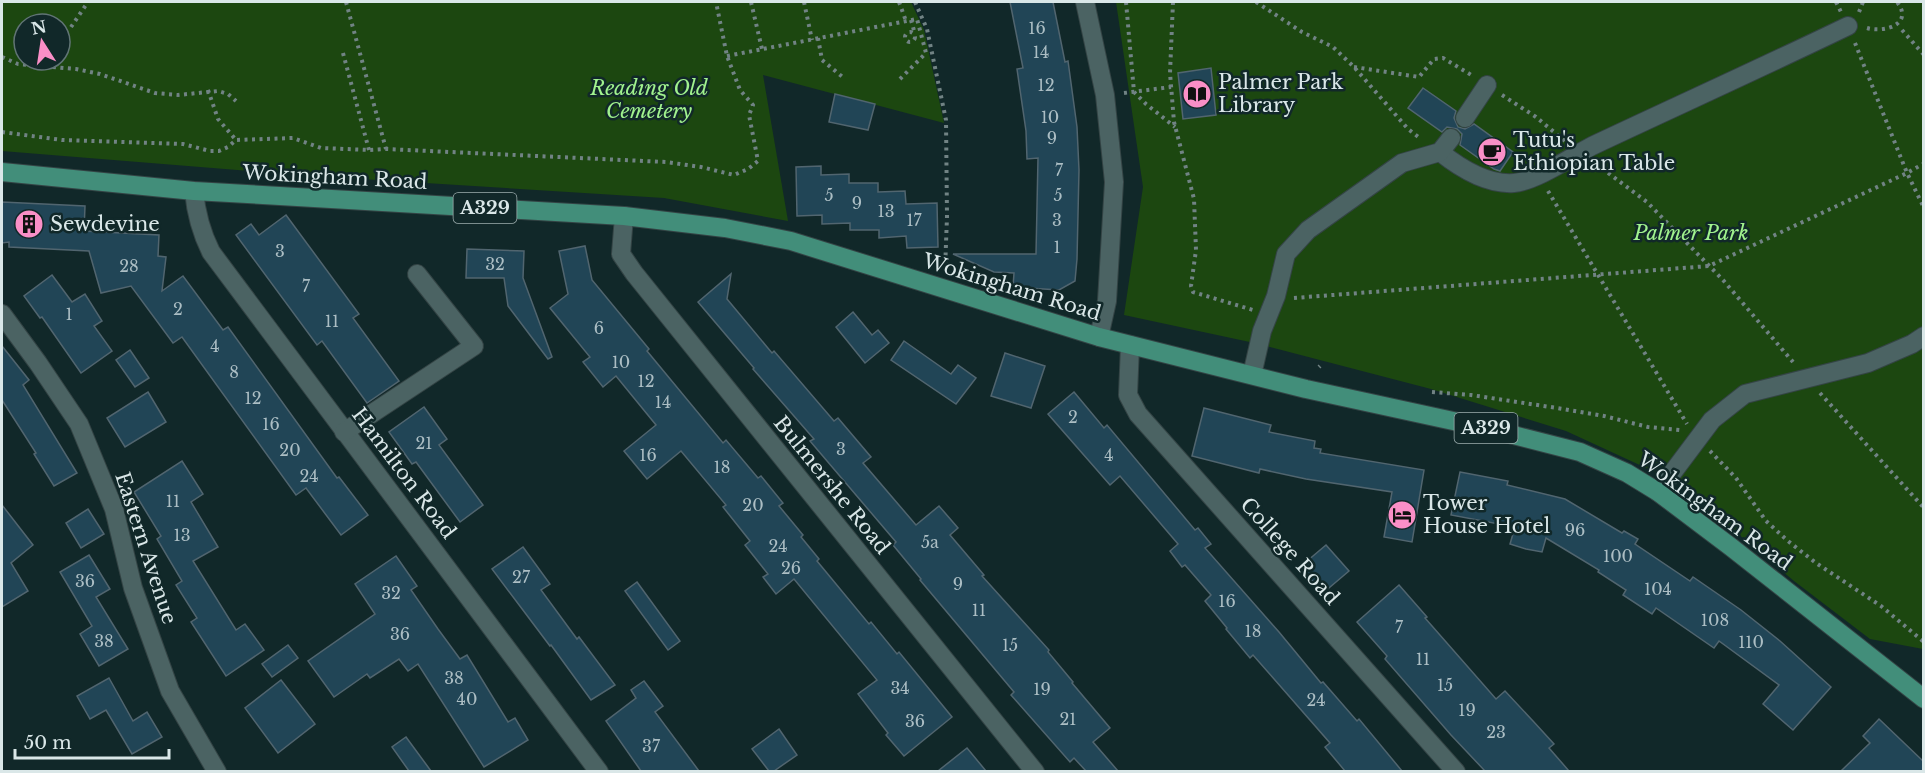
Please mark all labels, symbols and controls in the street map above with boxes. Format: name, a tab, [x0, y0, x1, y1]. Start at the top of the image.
north arrow	[12, 12, 72, 72]
text: N	[29, 16, 48, 39]
house number: 16	[1028, 18, 1046, 38]
house number: 14	[1033, 42, 1049, 62]
place label: Palmer Park Library	[1218, 70, 1344, 117]
house number: 12	[1038, 75, 1055, 95]
park label: Reading Old Cemetery	[589, 76, 708, 123]
library icon: Palmer Park Library	[1181, 78, 1213, 110]
house number: 10	[1041, 107, 1059, 127]
house number: 9	[1047, 128, 1057, 148]
place label: Tutu's Ethiopian Table	[1513, 128, 1675, 175]
cafe icon: Tutu's Ethiopian Table	[1476, 136, 1508, 168]
street label: Wokingham Road	[241, 160, 428, 194]
house number: 7	[1055, 160, 1064, 180]
house number: 5	[824, 185, 834, 205]
house number: 5	[1053, 185, 1063, 205]
road number: A329	[454, 193, 516, 223]
house number: 9	[852, 193, 862, 213]
house number: 13	[878, 201, 895, 221]
building icon: Sewdevine	[13, 208, 45, 240]
house number: 17	[906, 210, 923, 230]
house number: 3	[1052, 210, 1062, 230]
place label: Sewdevine	[50, 212, 160, 236]
park label: Palmer Park	[1633, 221, 1748, 245]
house number: 1	[1053, 237, 1061, 257]
house number: 3	[275, 241, 285, 261]
street label: Wokingham Road	[919, 248, 1104, 326]
house number: 32	[485, 254, 505, 274]
house number: 28	[119, 256, 139, 276]
house number: 7	[302, 276, 311, 296]
house number: 2	[173, 299, 183, 319]
house number: 1	[65, 304, 73, 324]
house number: 11	[325, 311, 339, 331]
house number: 6	[594, 318, 604, 338]
house number: 4	[210, 336, 220, 356]
house number: 10	[612, 352, 630, 372]
house number: 8	[229, 362, 239, 382]
house number: 12	[638, 371, 655, 391]
house number: 12	[245, 388, 262, 408]
house number: 14	[655, 392, 671, 412]
street label: Hamilton Road	[347, 403, 461, 543]
house number: 2	[1068, 407, 1078, 427]
street label: Bulmershe Road	[769, 411, 895, 559]
road number: A329	[1454, 413, 1518, 443]
house number: 16	[262, 414, 280, 434]
house number: 21	[416, 433, 433, 453]
house number: 3	[836, 439, 846, 459]
house number: 20	[279, 440, 301, 460]
house number: 16	[639, 445, 657, 465]
house number: 4	[1104, 445, 1114, 465]
street label: Wokingham Road	[1632, 446, 1797, 575]
house number: 18	[714, 457, 730, 477]
house number: 24	[299, 466, 319, 486]
street label: Eastern Avenue	[110, 469, 182, 627]
house number: 11	[166, 491, 180, 511]
place label: Tower House Hotel	[1423, 491, 1550, 538]
street label: College Road	[1236, 492, 1344, 610]
house number: 20	[742, 495, 764, 515]
hotel icon: Tower House Hotel	[1386, 499, 1418, 531]
house number: 96	[1565, 520, 1585, 540]
house number: 13	[174, 525, 191, 545]
house number: 5a	[921, 532, 939, 552]
house number: 24	[768, 536, 788, 556]
house number: 100	[1603, 546, 1633, 566]
house number: 26	[781, 558, 801, 578]
house number: 27	[512, 567, 531, 587]
house number: 36	[75, 571, 95, 591]
house number: 9	[953, 574, 963, 594]
house number: 104	[1644, 579, 1672, 599]
house number: 32	[381, 583, 401, 603]
house number: 16	[1218, 591, 1236, 611]
house number: 11	[972, 600, 986, 620]
house number: 108	[1701, 610, 1729, 630]
house number: 7	[1395, 617, 1404, 637]
house number: 18	[1245, 621, 1261, 641]
house number: 36	[390, 624, 410, 644]
house number: 38	[94, 631, 114, 651]
house number: 110	[1738, 632, 1764, 652]
house number: 15	[1002, 635, 1018, 655]
house number: 11	[1416, 649, 1430, 669]
house number: 38	[444, 668, 464, 688]
house number: 15	[1437, 675, 1453, 695]
house number: 34	[890, 678, 910, 698]
house number: 19	[1033, 679, 1051, 699]
house number: 40	[457, 689, 477, 709]
house number: 24	[1306, 690, 1326, 710]
house number: 19	[1458, 700, 1476, 720]
house number: 21	[1060, 709, 1077, 729]
house number: 36	[905, 711, 925, 731]
scale bar	[15, 722, 170, 760]
house number: 23	[1486, 722, 1506, 742]
text: 50 m	[24, 732, 72, 754]
house number: 37	[642, 736, 661, 756]

